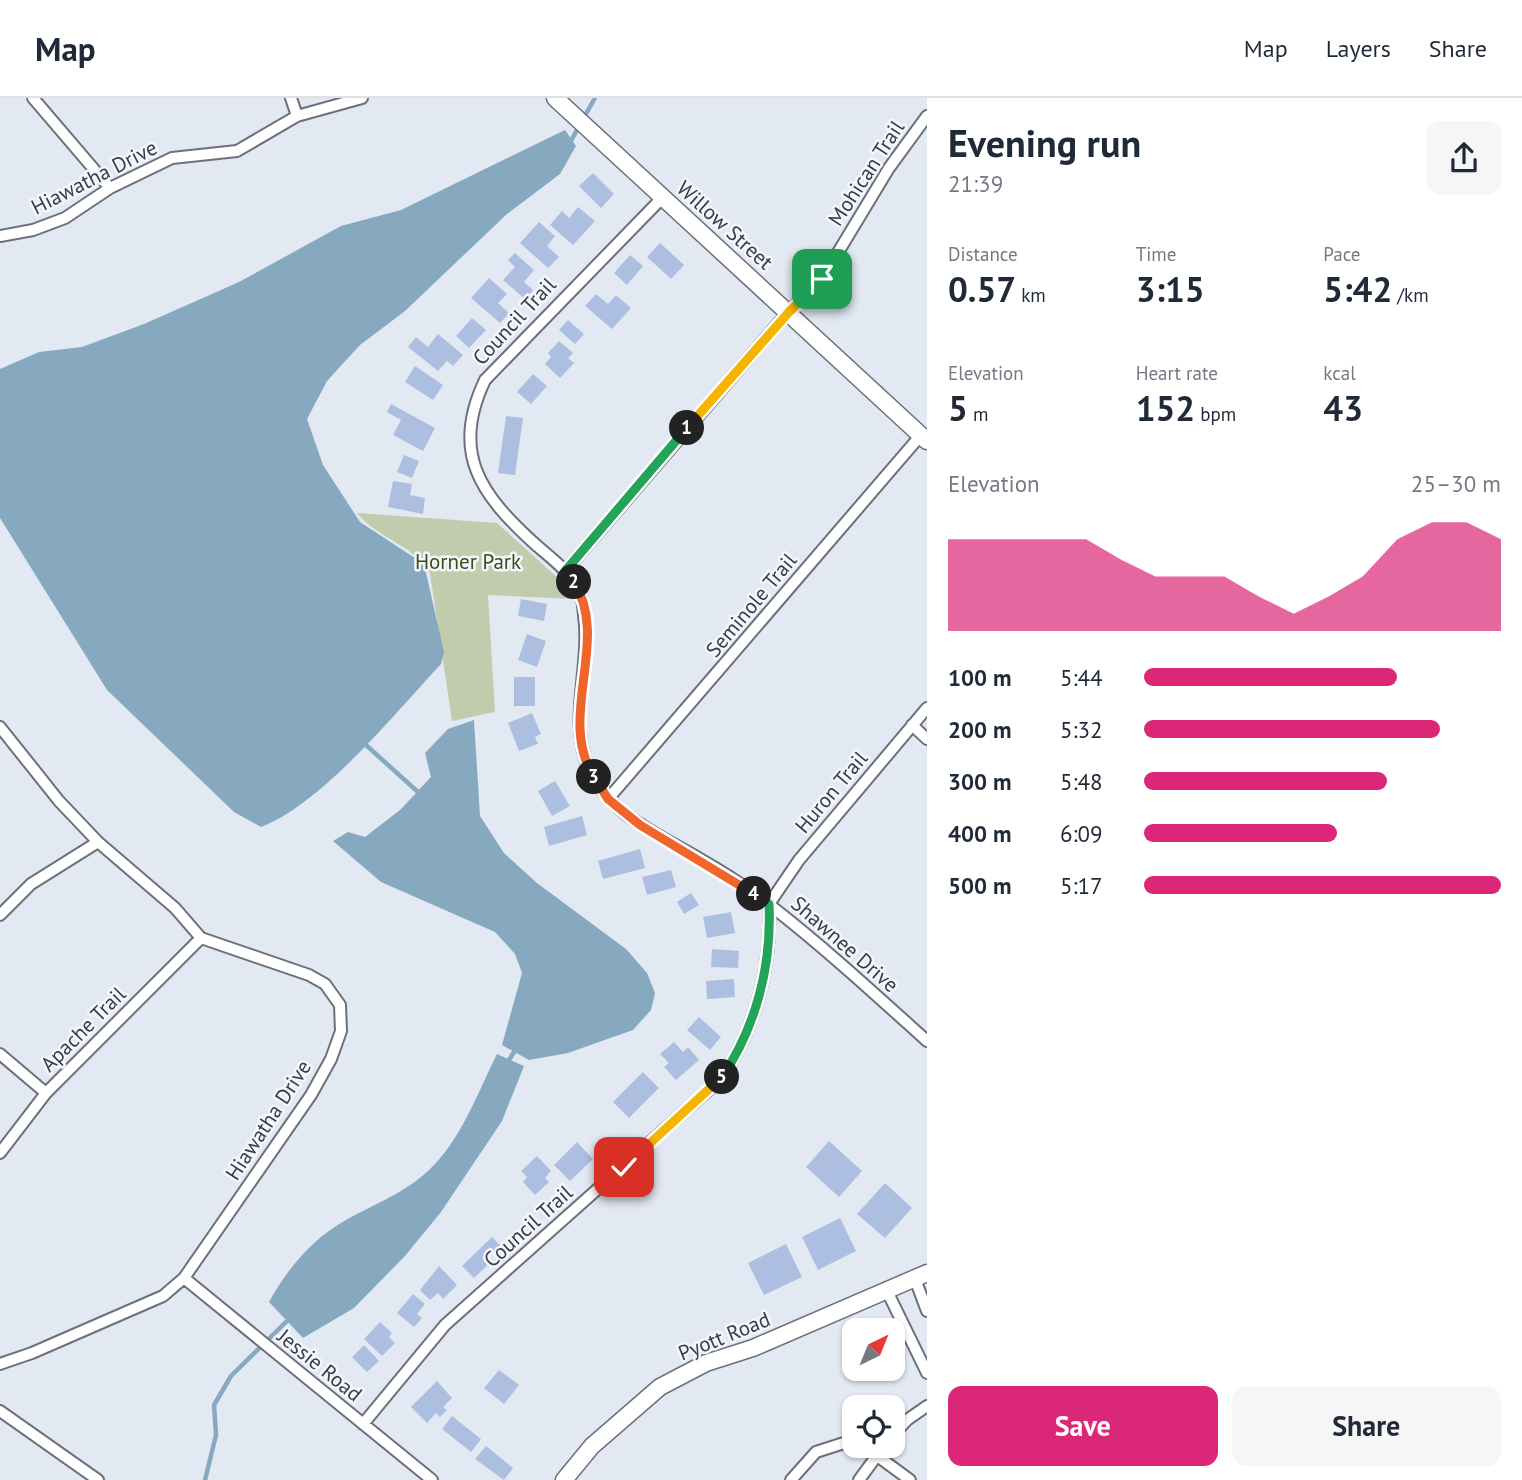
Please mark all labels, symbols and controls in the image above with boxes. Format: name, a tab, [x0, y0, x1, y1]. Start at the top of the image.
text: Map	[35, 27, 96, 70]
text: Map	[1244, 33, 1288, 64]
text: Layers	[1326, 33, 1391, 64]
text: Share	[1429, 33, 1487, 64]
street label: Mohican Trail	[822, 115, 910, 231]
text: Evening run	[948, 118, 1141, 167]
button: share	[1427, 121, 1501, 195]
street label: Hiawatha Drive	[27, 134, 161, 220]
text: 21:39	[948, 169, 1003, 198]
street label: Willow Street	[671, 175, 779, 275]
text: Distance	[948, 242, 1018, 266]
text: Time	[1136, 242, 1176, 266]
text: Pace	[1323, 242, 1361, 266]
pin	[792, 249, 852, 309]
icon: arrive	[803, 260, 841, 298]
text: 0.57	[948, 266, 1016, 312]
text: 3:15	[1136, 266, 1205, 312]
text: 5:42	[1323, 266, 1392, 312]
street label: Council Trail	[467, 271, 561, 371]
text: km	[1016, 283, 1046, 307]
text: /km	[1392, 283, 1429, 307]
text: Elevation	[948, 361, 1024, 385]
text: Heart rate	[1136, 361, 1218, 385]
text: kcal	[1323, 361, 1356, 385]
text: 5	[948, 385, 968, 431]
text: 152	[1136, 385, 1195, 431]
text: 43	[1323, 385, 1363, 431]
text: m	[968, 402, 988, 426]
text: bpm	[1195, 402, 1236, 426]
pin: 1	[670, 410, 704, 446]
text: 1	[681, 415, 692, 439]
text: Elevation	[948, 469, 1040, 498]
text: 25–30 m	[1411, 469, 1501, 498]
street label: Seminole Trail	[700, 547, 802, 663]
park label: Horner Park	[415, 548, 521, 575]
pin: 2	[556, 564, 592, 600]
text: 2	[568, 569, 579, 593]
text: 100 m	[948, 663, 1011, 692]
text: 5:44	[1060, 663, 1103, 692]
text: 200 m	[948, 715, 1011, 744]
text: 5:32	[1060, 715, 1103, 744]
street label: Huron Trail	[789, 745, 873, 839]
pin: 3	[576, 760, 612, 794]
text: 3	[588, 764, 599, 788]
text: 300 m	[948, 767, 1011, 796]
text: 5:48	[1060, 767, 1103, 796]
text: 400 m	[948, 819, 1011, 848]
text: 6:09	[1060, 819, 1103, 848]
text: 500 m	[948, 871, 1011, 900]
text: 5:17	[1060, 871, 1103, 900]
pin: 4	[736, 876, 772, 912]
text: 4	[748, 881, 759, 905]
street label: Shawnee Drive	[786, 890, 904, 998]
street label: Apache Trail	[35, 981, 131, 1077]
street label: Hiawatha Drive	[219, 1055, 317, 1185]
pin: 5	[704, 1060, 740, 1094]
text: 5	[716, 1064, 727, 1088]
pin	[594, 1137, 654, 1197]
icon: check	[605, 1148, 643, 1186]
street label: Council Trail	[478, 1179, 578, 1273]
street label: Pyott Road	[674, 1305, 774, 1367]
north arrow	[842, 1318, 905, 1381]
map controls	[842, 1318, 905, 1458]
street label: Jessie Road	[272, 1322, 368, 1407]
button: Save	[948, 1386, 1218, 1466]
button: Share	[1232, 1386, 1501, 1466]
button: locate	[842, 1395, 905, 1458]

